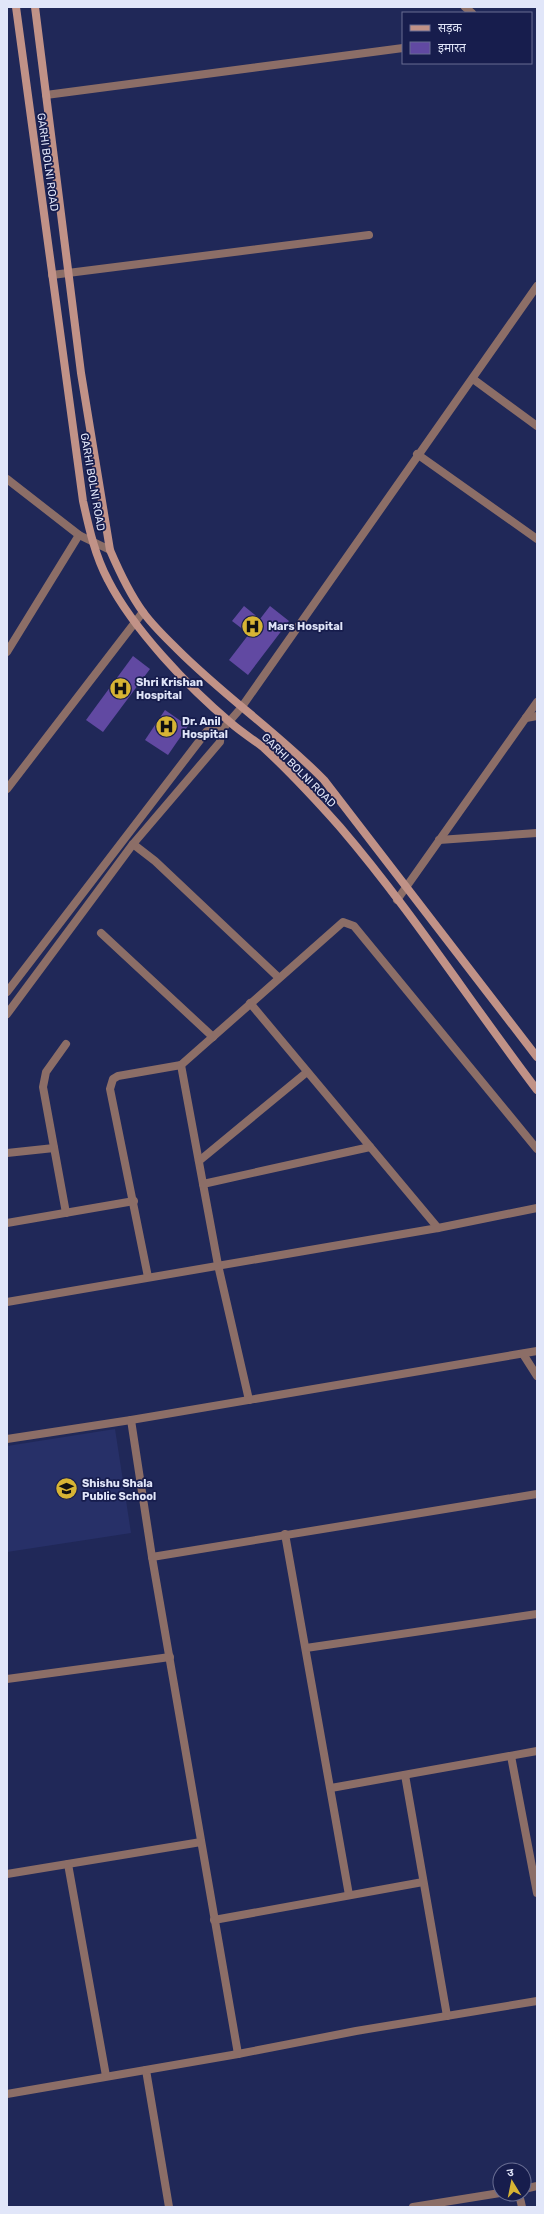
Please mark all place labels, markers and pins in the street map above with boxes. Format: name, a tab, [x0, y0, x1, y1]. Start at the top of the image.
hospital icon: Mars Hospital	[240, 613, 266, 639]
place label: Mars Hospital	[268, 620, 343, 633]
hospital icon: Shri Krishan Hospital	[107, 675, 133, 701]
place label: Shri Krishan Hospital	[136, 676, 203, 702]
hospital icon: Dr. Anil Hospital	[153, 714, 179, 740]
place label: Dr. Anil Hospital	[182, 715, 228, 741]
school or university icon: Shishu Shala Public School	[53, 1476, 79, 1502]
place label: Shishu Shala Public School	[82, 1477, 156, 1503]

